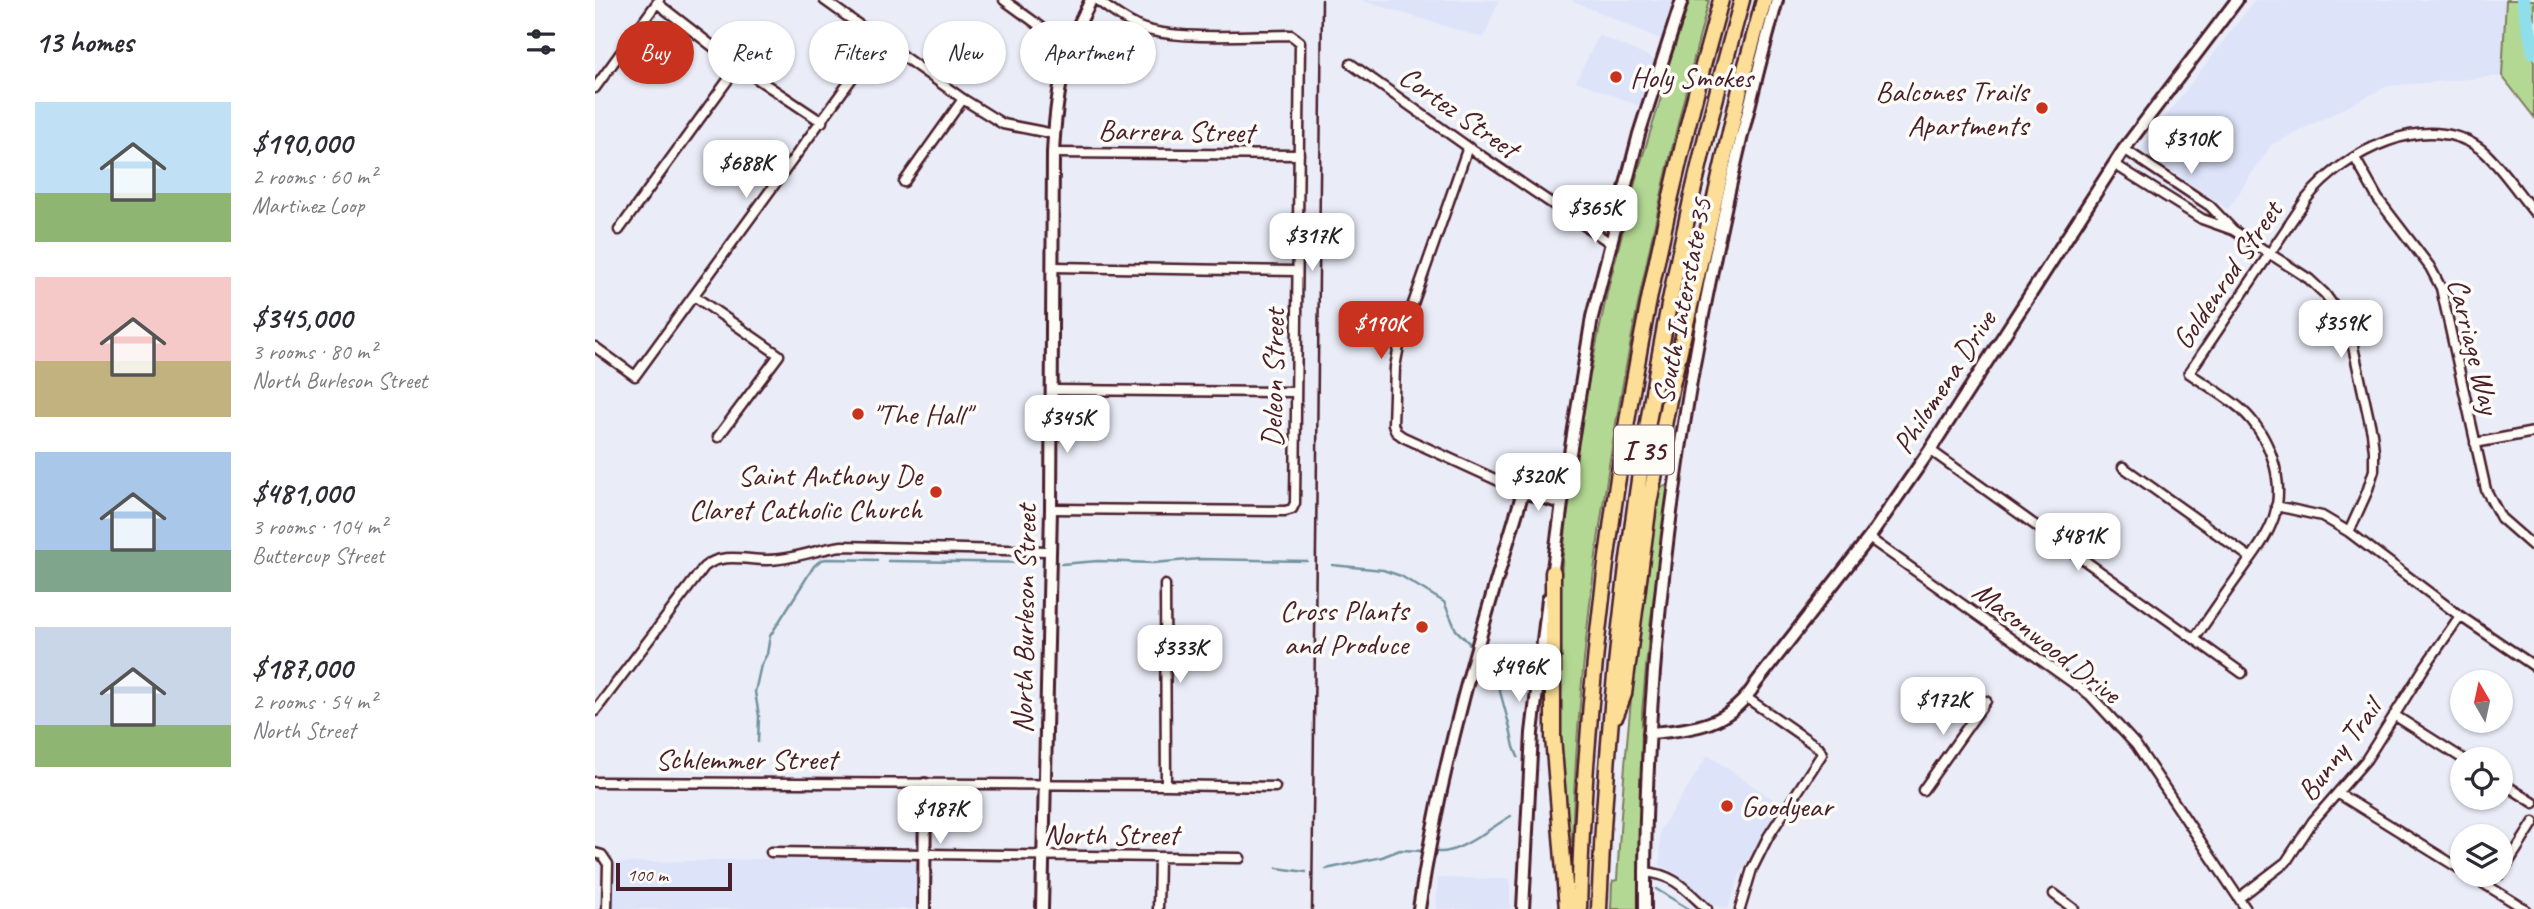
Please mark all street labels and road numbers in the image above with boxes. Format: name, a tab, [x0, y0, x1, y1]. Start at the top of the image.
street label: Cortez Street	[1392, 57, 1529, 169]
street label: Barrera Street	[1098, 111, 1258, 151]
street label: Goldenrod Street	[2164, 191, 2292, 356]
street label: South Interstate 35	[1643, 193, 1721, 407]
street label: Carriage Way	[2439, 274, 2510, 420]
street label: Philomena Drive	[1884, 301, 2006, 461]
street label: Deleon Street	[1253, 305, 1293, 448]
road number: I 35	[1614, 426, 1674, 475]
street label: North Burleson Street	[1003, 501, 1045, 734]
street label: Masonwood Drive	[1965, 572, 2131, 713]
street label: Bunny Trail	[2288, 688, 2393, 809]
street label: Schlemmer Street	[655, 740, 841, 778]
street label: North Street	[1044, 815, 1183, 853]

